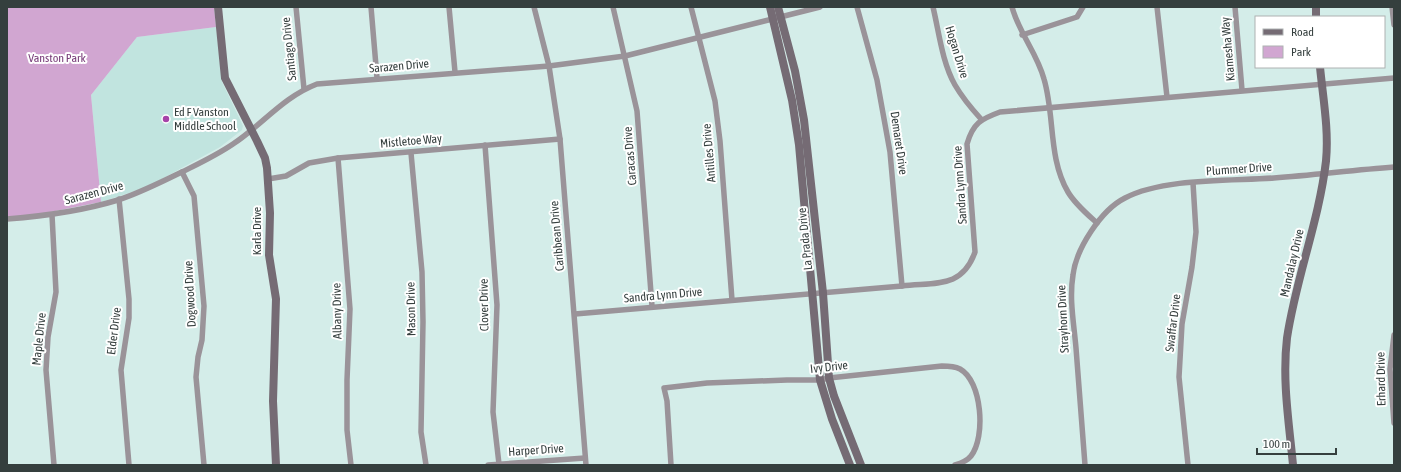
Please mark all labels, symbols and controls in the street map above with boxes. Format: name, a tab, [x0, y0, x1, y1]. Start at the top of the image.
street label: Kiamesha Way	[1218, 16, 1238, 82]
legend	[1255, 16, 1385, 68]
street label: Santiago Drive	[279, 17, 299, 81]
street label: Hogan Drive	[942, 24, 972, 80]
text: Road	[1291, 25, 1314, 39]
text: Park	[1291, 45, 1312, 59]
park label: Vanston Park	[28, 51, 87, 65]
street label: Sarazen Drive	[369, 56, 429, 76]
place label: Ed F Vanston Middle School	[174, 105, 237, 133]
street label: Demaret Drive	[888, 110, 910, 176]
marker: Ed F Vanston Middle School	[161, 114, 171, 124]
street label: Antilles Drive	[699, 123, 719, 183]
street label: Caracas Drive	[620, 126, 640, 186]
street label: Mistletoe Way	[380, 131, 443, 151]
street label: Sandra Lynn Drive	[950, 145, 970, 225]
street label: Plummer Drive	[1206, 160, 1272, 178]
street label: Sarazen Drive	[63, 178, 125, 208]
street label: Caribbean Drive	[547, 200, 567, 272]
street label: Karla Drive	[250, 207, 264, 255]
street label: La Prada Drive	[795, 207, 815, 271]
street label: Mandalay Drive	[1277, 228, 1307, 298]
street label: Dogwood Drive	[181, 260, 199, 328]
street label: Clover Drive	[477, 279, 491, 331]
street label: Mason Drive	[404, 282, 418, 336]
street label: Albany Drive	[330, 283, 344, 339]
street label: Sandra Lynn Drive	[623, 285, 703, 305]
street label: Strayhorn Drive	[1054, 285, 1072, 353]
street label: Swaffar Drive	[1163, 293, 1183, 353]
street label: Elder Drive	[104, 306, 124, 356]
street label: Maple Drive	[29, 312, 49, 366]
street label: Erhard Drive	[1374, 352, 1388, 406]
street label: Ivy Drive	[809, 358, 849, 376]
scale bar	[1257, 430, 1336, 456]
text: 100 m	[1263, 437, 1290, 451]
street label: Harper Drive	[508, 441, 564, 459]

